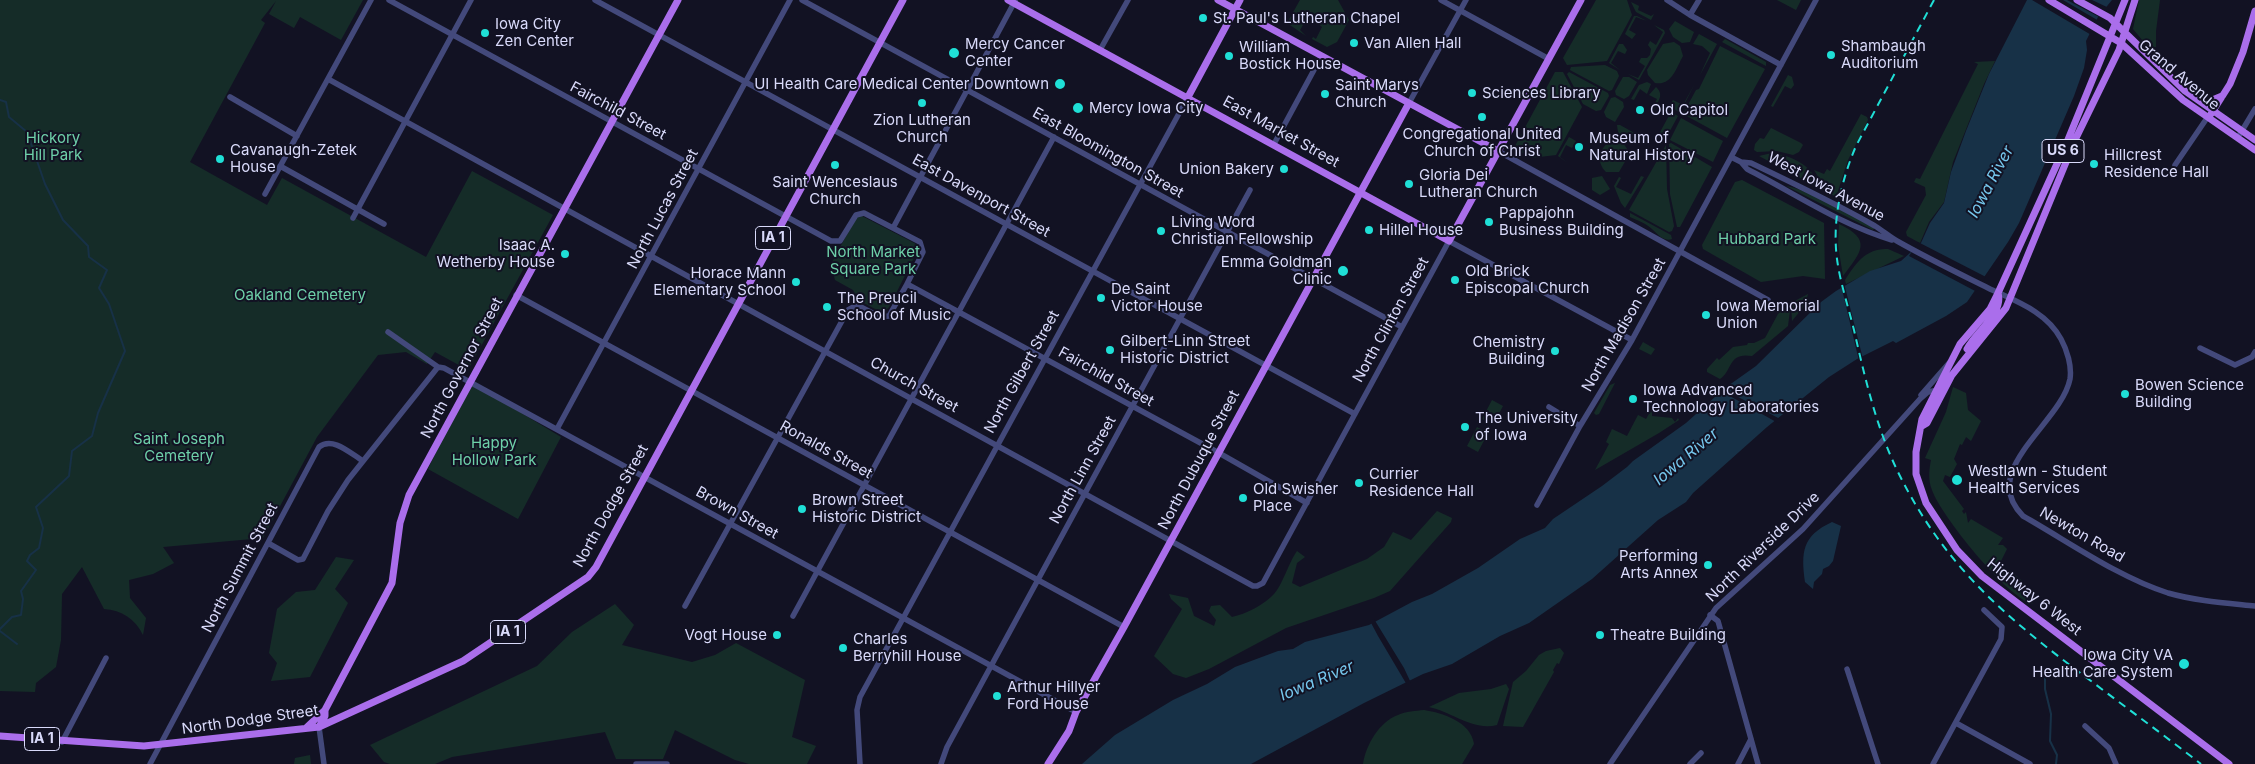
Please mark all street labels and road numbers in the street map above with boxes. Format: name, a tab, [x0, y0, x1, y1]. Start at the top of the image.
street label: Grand Avenue	[2135, 36, 2223, 114]
street label: Fairchild Street	[567, 78, 669, 144]
street label: East Market Street	[1220, 93, 1342, 171]
street label: East Bloomington Street	[1029, 104, 1187, 202]
road number: US 6	[2042, 140, 2084, 162]
street label: North Lucas Street	[624, 146, 702, 272]
street label: West Iowa Avenue	[1764, 148, 1888, 226]
street label: East Davenport Street	[909, 151, 1053, 241]
road number: IA 1	[756, 227, 790, 250]
street label: North Clinton Street	[1349, 254, 1433, 386]
street label: North Madison Street	[1578, 255, 1670, 395]
street label: North Governor Street	[417, 295, 507, 441]
street label: North Gilbert Street	[981, 307, 1063, 437]
street label: Fairchild Street	[1055, 343, 1157, 411]
street label: Church Street	[867, 353, 961, 417]
street label: North Dubuque Street	[1155, 387, 1243, 533]
street label: North Linn Street	[1046, 413, 1120, 527]
street label: Ronalds Street	[777, 417, 875, 483]
street label: North Dodge Street	[570, 441, 652, 571]
street label: Brown Street	[693, 483, 781, 543]
street label: North Riverside Drive	[1702, 488, 1824, 606]
street label: North Summit Street	[198, 500, 282, 636]
street label: Newton Road	[2036, 503, 2128, 567]
street label: Highway 6 West	[1983, 554, 2085, 640]
road number: IA 1	[490, 620, 526, 644]
street label: North Dodge Street	[181, 702, 319, 738]
road number: IA 1	[24, 728, 60, 751]

